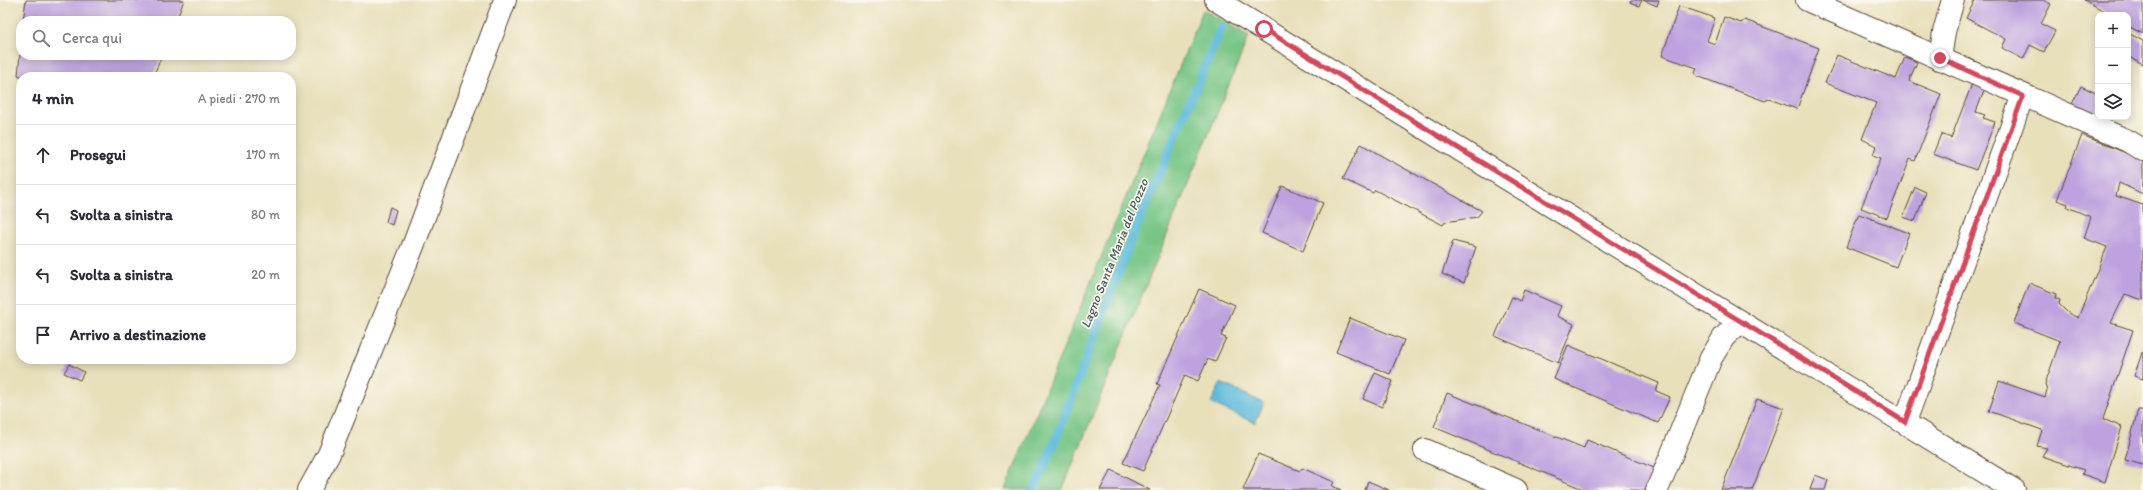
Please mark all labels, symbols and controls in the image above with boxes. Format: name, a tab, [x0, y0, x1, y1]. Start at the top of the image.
map controls	[2095, 12, 2131, 120]
button: +	[2095, 12, 2131, 48]
search box	[16, 16, 296, 60]
route start	[1255, 20, 1273, 38]
icon: search	[30, 27, 52, 49]
text: Cerca qui	[62, 29, 122, 47]
button: −	[2095, 48, 2131, 84]
route end	[1931, 49, 1949, 67]
button: layers	[2095, 84, 2131, 120]
text: 4 min	[32, 88, 74, 108]
text: A piedi · 270 m	[198, 91, 280, 106]
icon: ahead	[32, 144, 54, 166]
text: Prosegui	[70, 146, 126, 164]
text: 170 m	[246, 147, 280, 162]
water label: Lagno Santa Maria del Pozzo	[1078, 176, 1151, 330]
icon: left	[32, 204, 54, 226]
text: Svolta a sinistra	[70, 206, 173, 224]
text: 80 m	[251, 207, 280, 222]
icon: left	[32, 264, 54, 286]
text: Svolta a sinistra	[70, 266, 173, 284]
text: 20 m	[251, 267, 280, 282]
icon: arrive	[32, 324, 54, 346]
text: Arrivo a destinazione	[70, 326, 206, 344]

